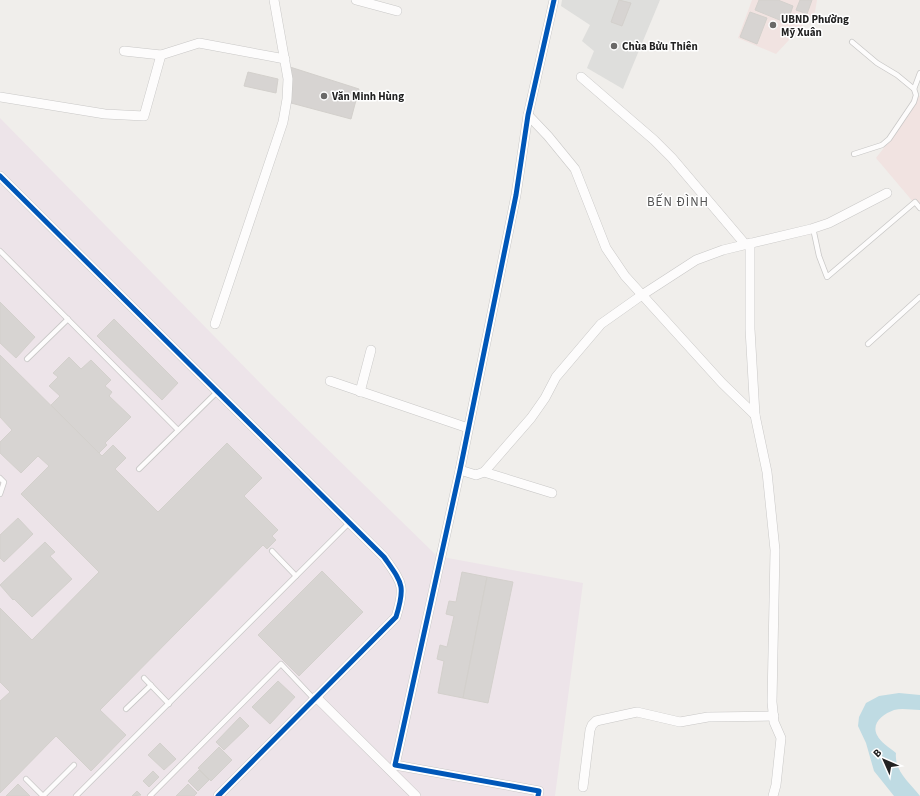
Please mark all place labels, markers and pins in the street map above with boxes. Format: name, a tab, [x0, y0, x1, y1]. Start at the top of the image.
place label: UBND Phường Mỹ Xuân	[781, 12, 849, 40]
marker: UBND Phường Mỹ Xuân	[768, 20, 778, 30]
place label: Chùa Bửu Thiên	[622, 39, 698, 54]
marker: Chùa Bửu Thiên	[609, 41, 619, 51]
place label: Văn Minh Hùng	[331, 89, 404, 104]
marker: Văn Minh Hùng	[319, 91, 329, 101]

